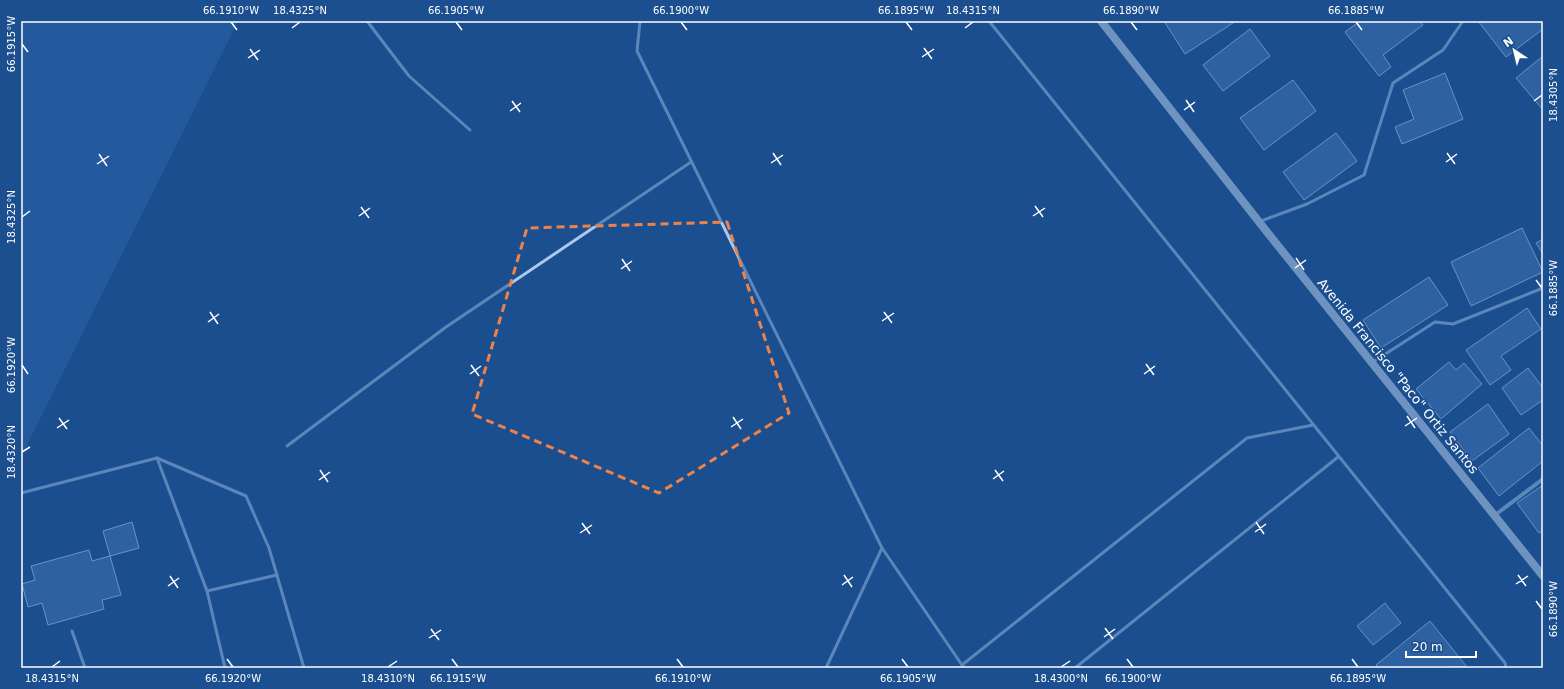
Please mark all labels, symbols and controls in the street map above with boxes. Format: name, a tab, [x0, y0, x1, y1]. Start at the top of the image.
text: 66.1910°W	[203, 5, 259, 16]
text: 18.4325°N	[273, 5, 327, 16]
text: 66.1905°W	[428, 5, 484, 16]
text: 66.1900°W	[653, 5, 709, 16]
text: 66.1895°W	[878, 5, 934, 16]
text: 18.4315°N	[946, 5, 1000, 16]
text: 66.1890°W	[1103, 5, 1159, 16]
text: 66.1885°W	[1328, 5, 1384, 16]
text: 66.1915°W	[6, 16, 17, 72]
north arrow	[1494, 30, 1534, 70]
text: N	[1501, 34, 1516, 50]
text: 18.4305°N	[1548, 68, 1559, 122]
text: 18.4325°N	[6, 190, 17, 244]
text: 66.1885°W	[1548, 260, 1559, 316]
street label: Avenida Francisco "Paco" Ortiz Santos	[1315, 275, 1482, 477]
text: 66.1920°W	[6, 337, 17, 393]
text: 18.4320°N	[6, 425, 17, 479]
text: 66.1890°W	[1548, 581, 1559, 637]
scale bar	[1406, 633, 1476, 659]
text: 20 m	[1412, 640, 1443, 654]
text: 18.4315°N	[25, 673, 79, 684]
text: 66.1920°W	[205, 673, 261, 684]
text: 18.4310°N	[361, 673, 415, 684]
text: 66.1915°W	[430, 673, 486, 684]
text: 66.1910°W	[655, 673, 711, 684]
text: 66.1905°W	[880, 673, 936, 684]
text: 18.4300°N	[1034, 673, 1088, 684]
text: 66.1900°W	[1105, 673, 1161, 684]
text: 66.1895°W	[1330, 673, 1386, 684]

